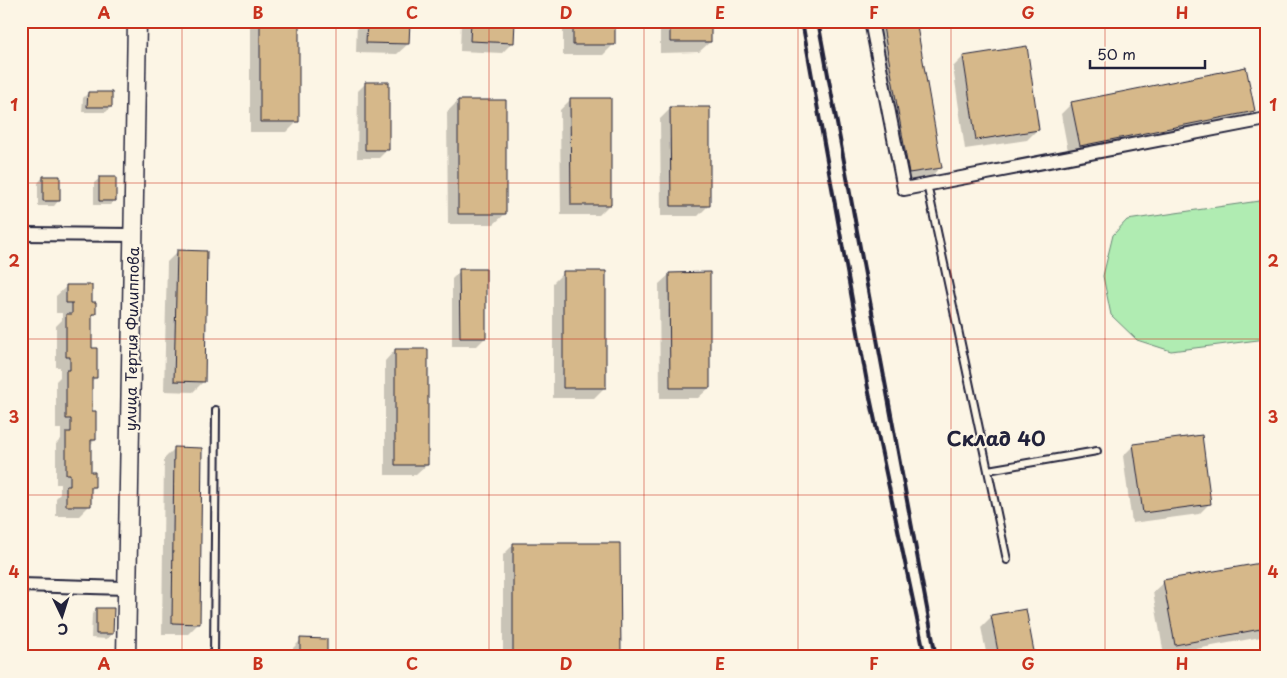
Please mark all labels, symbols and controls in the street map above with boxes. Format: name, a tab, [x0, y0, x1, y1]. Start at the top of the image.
text: A	[98, 0, 111, 24]
text: B	[253, 0, 264, 24]
text: C	[406, 0, 418, 24]
text: D	[560, 0, 572, 24]
text: E	[715, 0, 725, 24]
text: F	[869, 0, 879, 24]
text: G	[1021, 0, 1035, 24]
text: H	[1176, 0, 1188, 24]
scale bar	[1090, 38, 1204, 70]
text: 50 m	[1097, 42, 1136, 65]
text: 1	[10, 92, 18, 116]
text: 1	[1269, 92, 1277, 116]
street label: улица Тертия Филиппова	[118, 246, 144, 431]
text: 2	[8, 248, 20, 272]
text: 2	[1267, 248, 1279, 272]
text: 3	[9, 404, 19, 428]
text: 3	[1268, 404, 1278, 428]
district label: Склад 40	[947, 423, 1045, 453]
text: 4	[9, 559, 20, 583]
text: 4	[1268, 559, 1279, 583]
north arrow	[38, 590, 88, 640]
text: С	[57, 619, 69, 640]
text: A	[98, 651, 111, 675]
text: B	[253, 651, 264, 675]
text: C	[406, 651, 418, 675]
text: D	[560, 651, 572, 675]
text: E	[715, 651, 725, 675]
text: F	[869, 651, 879, 675]
text: G	[1021, 651, 1035, 675]
text: H	[1176, 651, 1188, 675]

